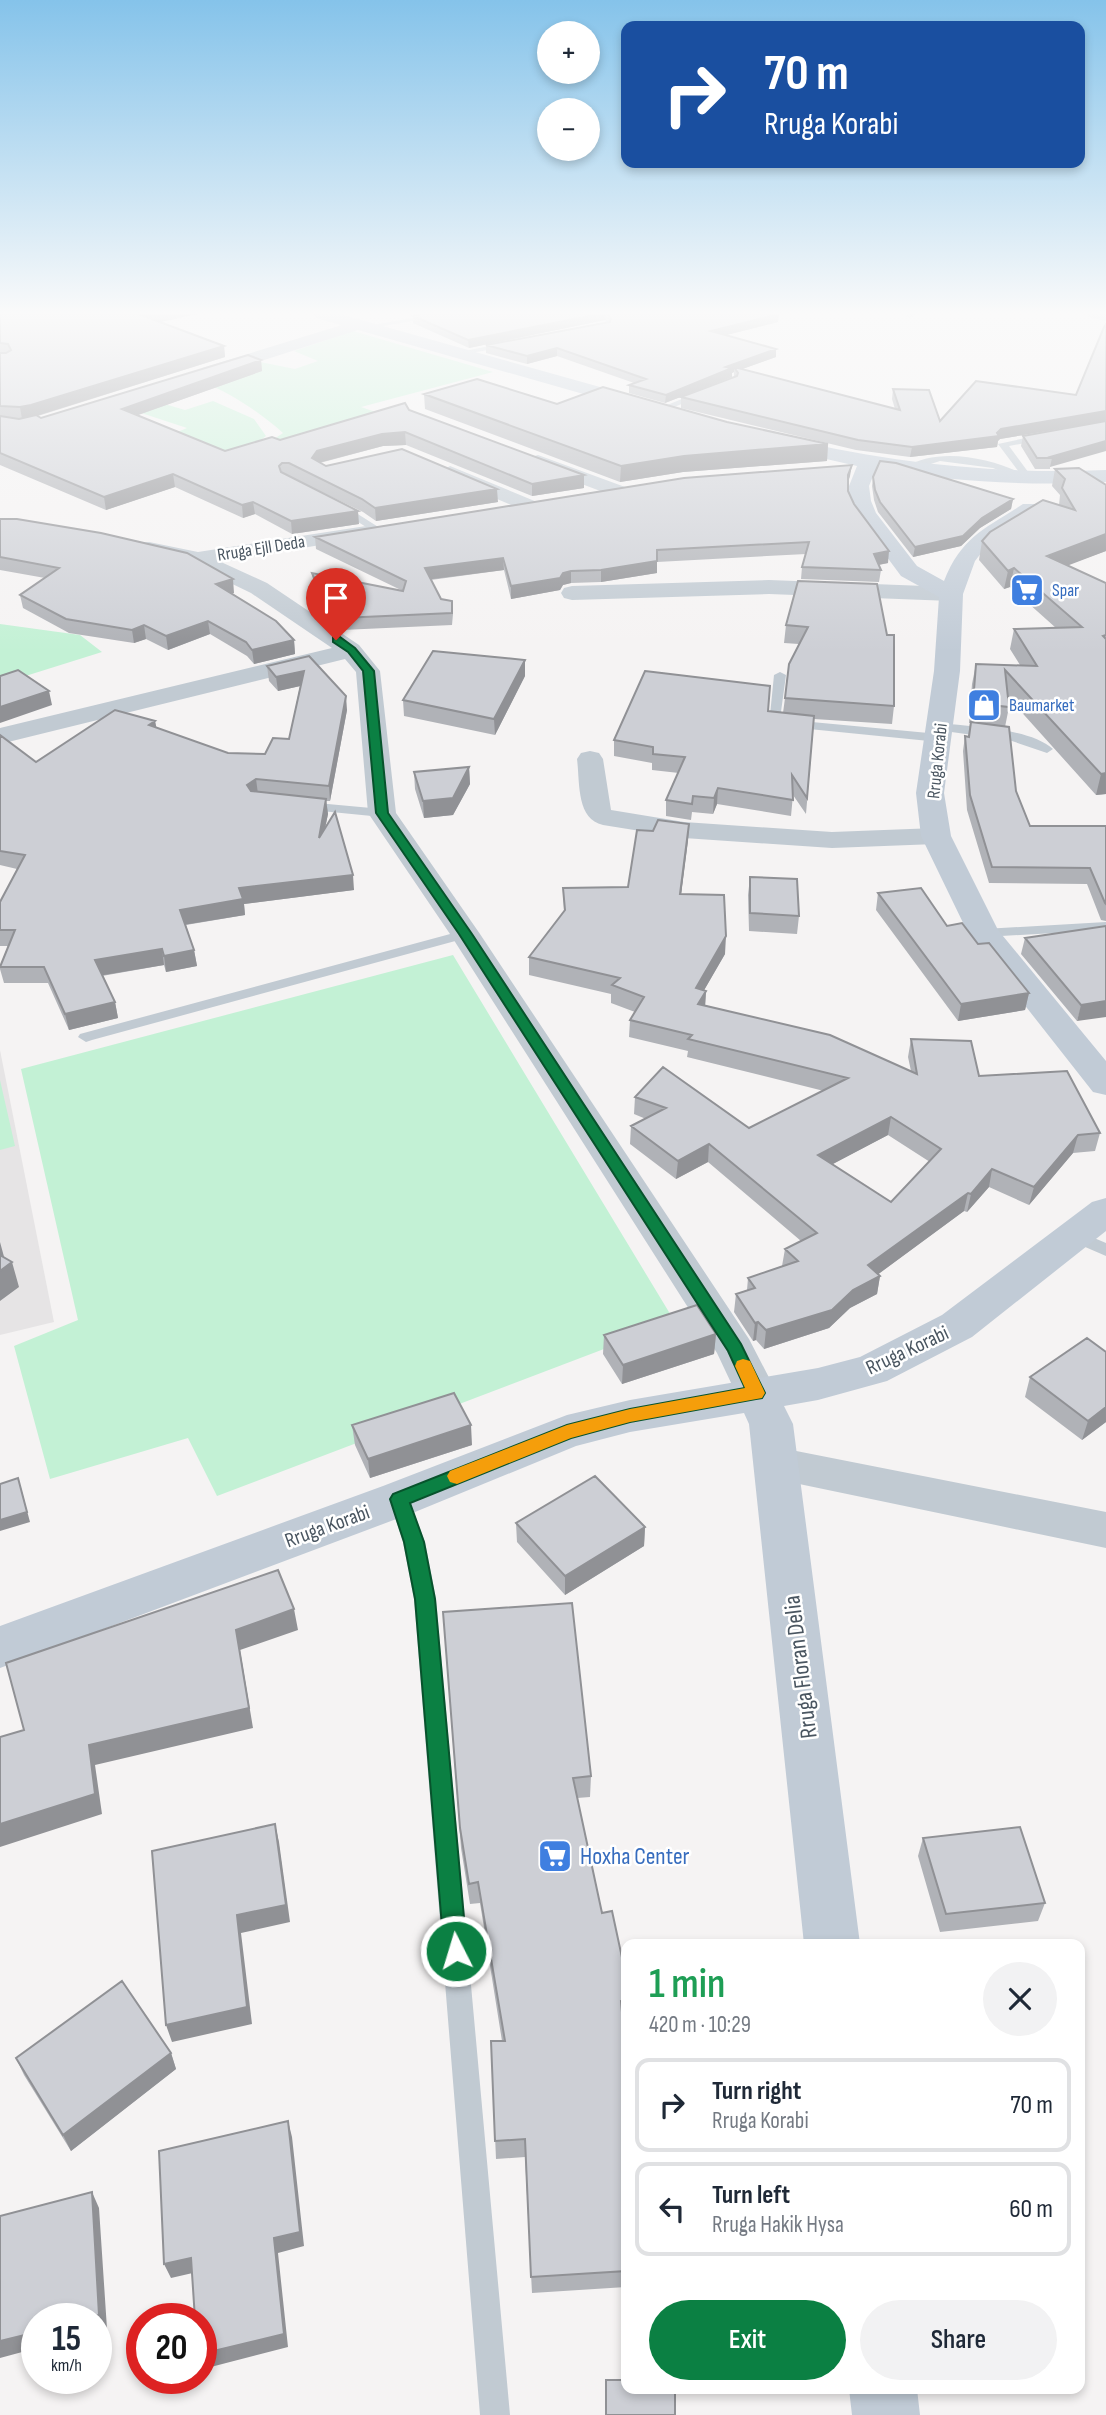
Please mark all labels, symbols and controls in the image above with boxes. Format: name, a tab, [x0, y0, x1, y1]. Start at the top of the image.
map controls	[537, 21, 600, 161]
button: +	[537, 21, 600, 84]
text: 70 m	[764, 45, 849, 104]
icon: right	[649, 49, 740, 140]
button: −	[537, 98, 600, 161]
text: Rruga Korabi	[764, 105, 899, 144]
street label: Rruga Ejll Deda	[216, 531, 306, 566]
pin	[306, 568, 366, 640]
supermarket icon: Spar	[1008, 571, 1046, 609]
icon: arrive	[317, 579, 355, 617]
place label: Spar	[1052, 580, 1079, 601]
shop icon: Baumarket	[965, 686, 1003, 724]
place label: Baumarket	[1009, 695, 1075, 716]
street label: Rruga Korabi	[923, 722, 952, 800]
street label: Rruga Korabi	[862, 1320, 953, 1380]
street label: Rruga Korabi	[281, 1500, 373, 1553]
street label: Rruga Floran Delia	[777, 1594, 824, 1740]
supermarket icon: Hoxha Center	[536, 1837, 574, 1875]
place label: Hoxha Center	[580, 1842, 690, 1871]
position arrow	[419, 1914, 493, 1988]
text: 1 min	[649, 1959, 725, 2010]
button: close	[983, 1962, 1057, 2036]
text: 420 m · 10:29	[649, 2011, 751, 2039]
text: Turn right	[712, 2076, 801, 2107]
icon: right	[653, 2086, 691, 2124]
text: 70 m	[1010, 2090, 1053, 2121]
text: Rruga Korabi	[712, 2107, 809, 2135]
text: Turn left	[712, 2180, 790, 2211]
icon: left	[653, 2190, 691, 2228]
text: 60 m	[1009, 2194, 1053, 2225]
text: Rruga Hakik Hysa	[712, 2211, 844, 2239]
button: Exit	[649, 2300, 846, 2380]
button: Share	[860, 2300, 1057, 2380]
speed limit sign: 20	[126, 2303, 217, 2394]
text: 15	[52, 2318, 81, 2361]
text: km/h	[51, 2355, 82, 2376]

